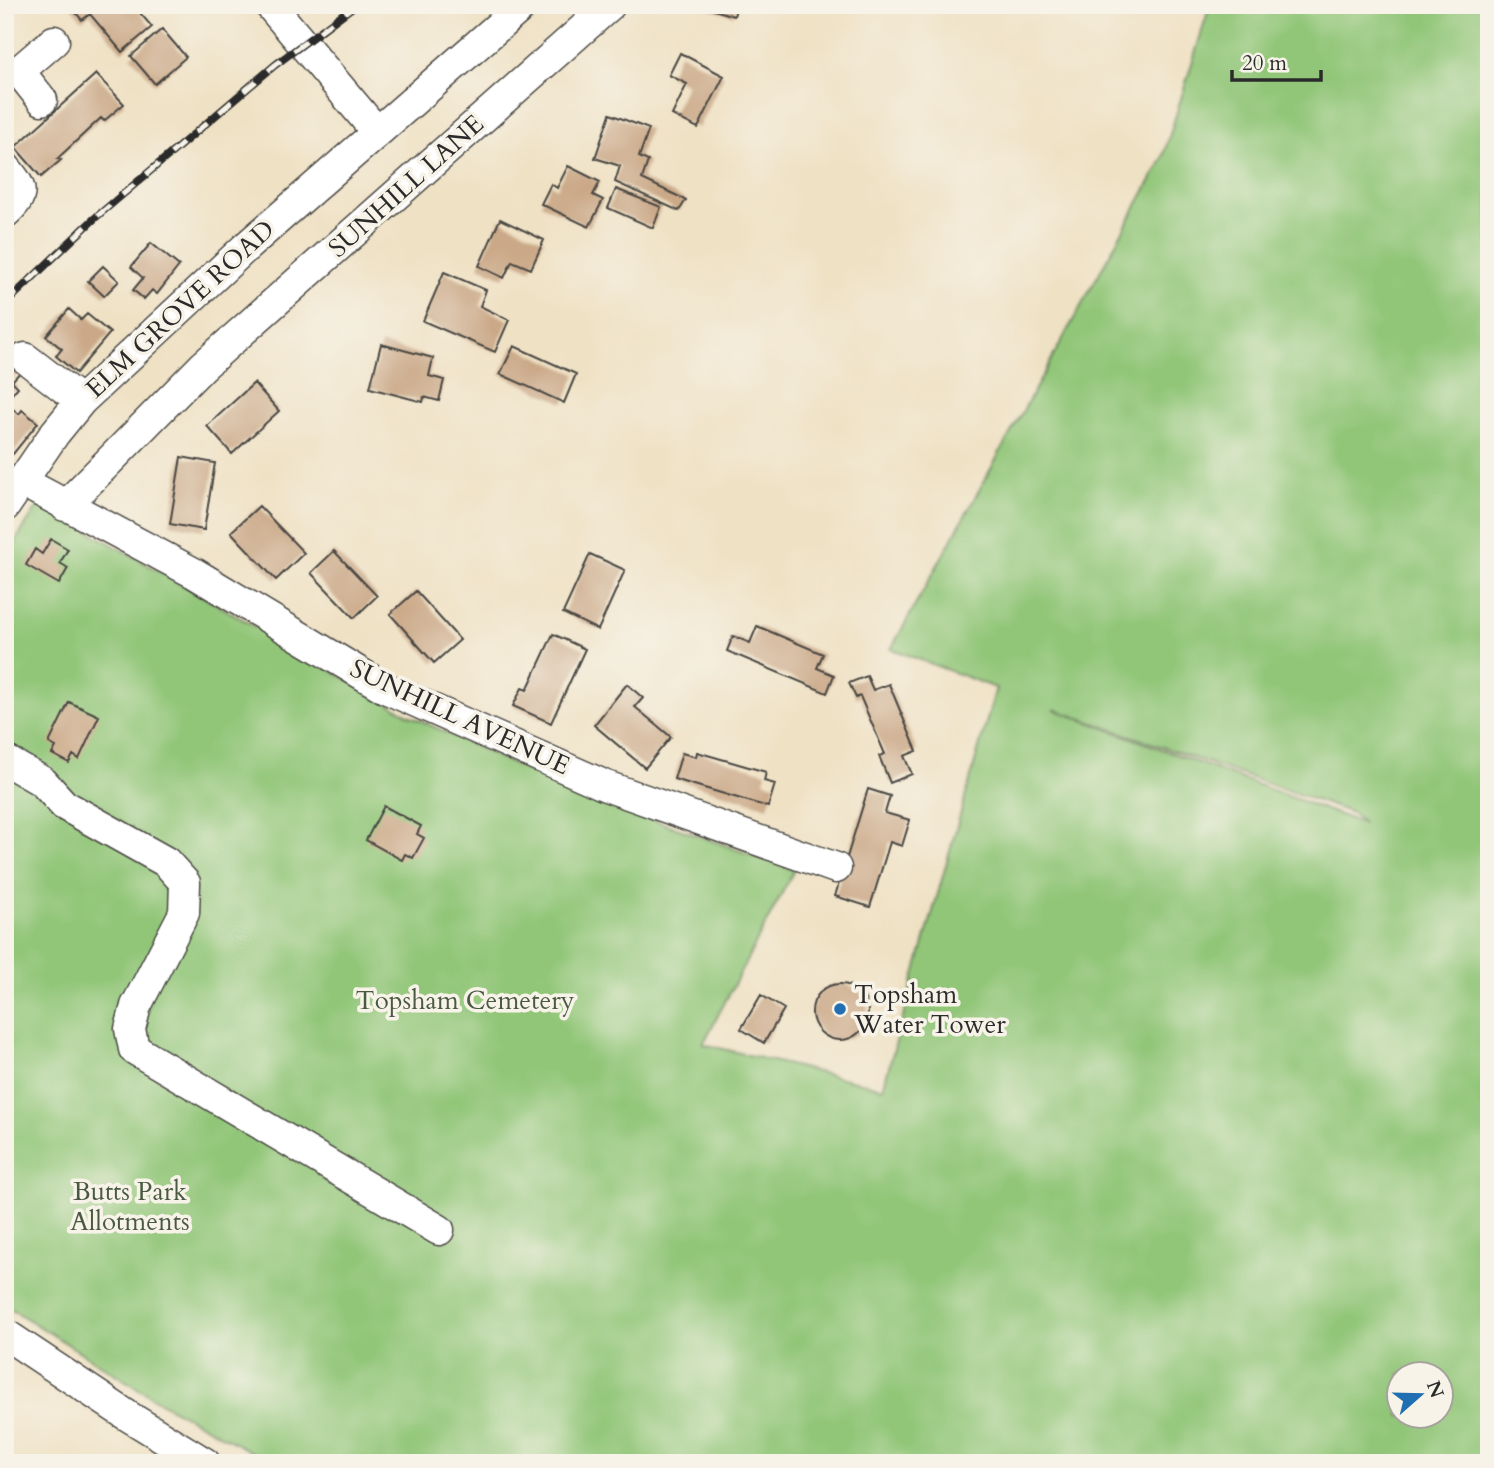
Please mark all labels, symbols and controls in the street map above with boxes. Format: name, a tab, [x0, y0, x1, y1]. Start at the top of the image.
scale bar	[1232, 38, 1321, 82]
text: 20 m	[1242, 49, 1287, 78]
street label: SUNHILL LANE	[321, 107, 491, 265]
street label: ELM GROVE ROAD	[78, 212, 282, 406]
street label: SUNHILL AVENUE	[344, 651, 576, 783]
place label: Topsham Water Tower	[853, 977, 1006, 1042]
park label: Topsham Cemetery	[356, 983, 575, 1018]
marker: Topsham Water Tower	[832, 1001, 848, 1017]
park label: Butts Park Allotments	[70, 1174, 190, 1239]
north arrow	[1386, 1360, 1456, 1430]
text: N	[1420, 1377, 1450, 1402]

